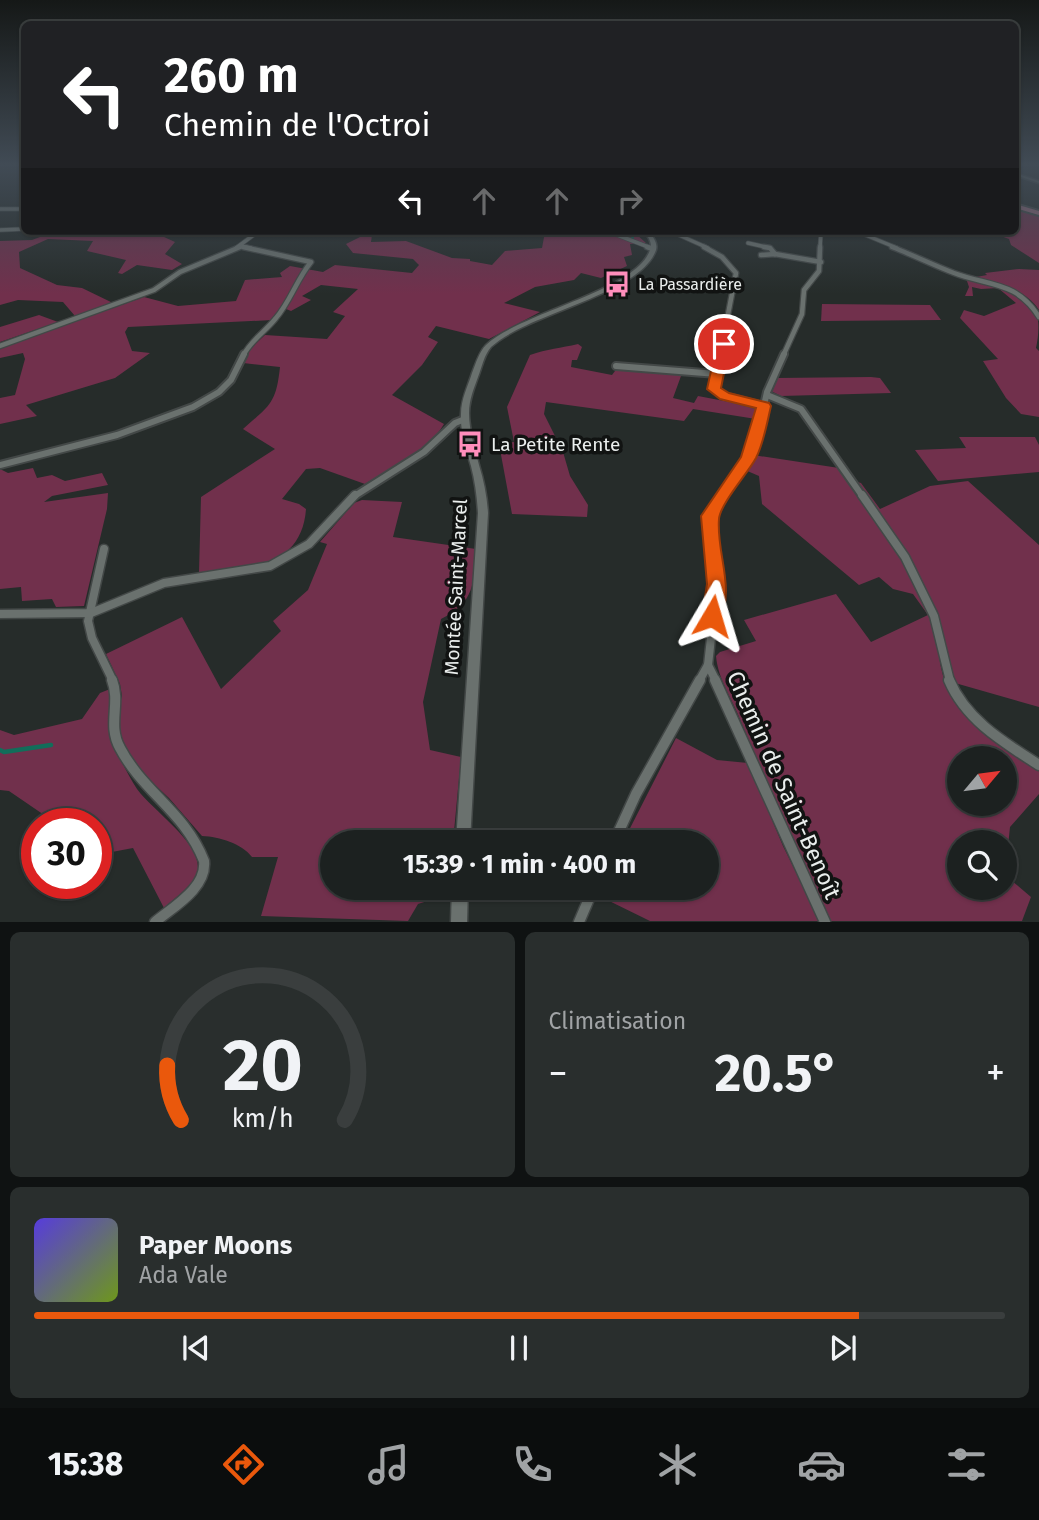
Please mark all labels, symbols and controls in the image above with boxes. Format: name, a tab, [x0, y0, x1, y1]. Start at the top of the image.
text: 260 m	[164, 46, 299, 105]
icon: left	[49, 49, 140, 140]
text: Chemin de l'Octroi	[164, 106, 431, 144]
icon: left	[392, 182, 430, 220]
icon: ahead	[465, 182, 503, 220]
icon: ahead	[538, 182, 576, 220]
icon: right	[611, 182, 649, 220]
bus stop icon: La Passardière	[602, 269, 632, 299]
place label: La Passardière	[638, 275, 742, 294]
pin	[694, 314, 754, 374]
icon: arrive	[705, 325, 743, 363]
bus stop icon: La Petite Rente	[455, 429, 485, 459]
place label: La Petite Rente	[491, 433, 620, 456]
street label: Montée Saint-Marcel	[440, 498, 472, 676]
position arrow	[675, 579, 749, 653]
street label: Chemin de Saint-Benoît	[721, 667, 847, 904]
north arrow	[947, 746, 1017, 816]
map controls	[947, 746, 1017, 900]
speed limit sign: 30	[21, 808, 112, 899]
button: search	[947, 830, 1017, 900]
text: 15:39 · 1 min · 400 m	[403, 849, 636, 880]
text: Climatisation	[549, 1007, 686, 1035]
text: 20	[222, 1023, 302, 1110]
text: 20.5°	[714, 1042, 839, 1105]
text: −	[549, 1050, 568, 1096]
text: +	[986, 1050, 1005, 1096]
text: km/h	[231, 1104, 293, 1134]
text: Paper Moons	[139, 1230, 292, 1261]
text: Ada Vale	[139, 1261, 228, 1289]
icon: previous	[177, 1329, 215, 1367]
icon: pause	[500, 1329, 538, 1367]
icon: next	[824, 1329, 862, 1367]
icon: directions	[219, 1440, 268, 1489]
icon: music	[364, 1440, 413, 1489]
icon: phone	[508, 1440, 557, 1489]
icon: climate	[653, 1440, 702, 1489]
icon: car	[797, 1440, 846, 1489]
icon: filters	[942, 1440, 991, 1489]
text: 15:38	[48, 1445, 123, 1483]

